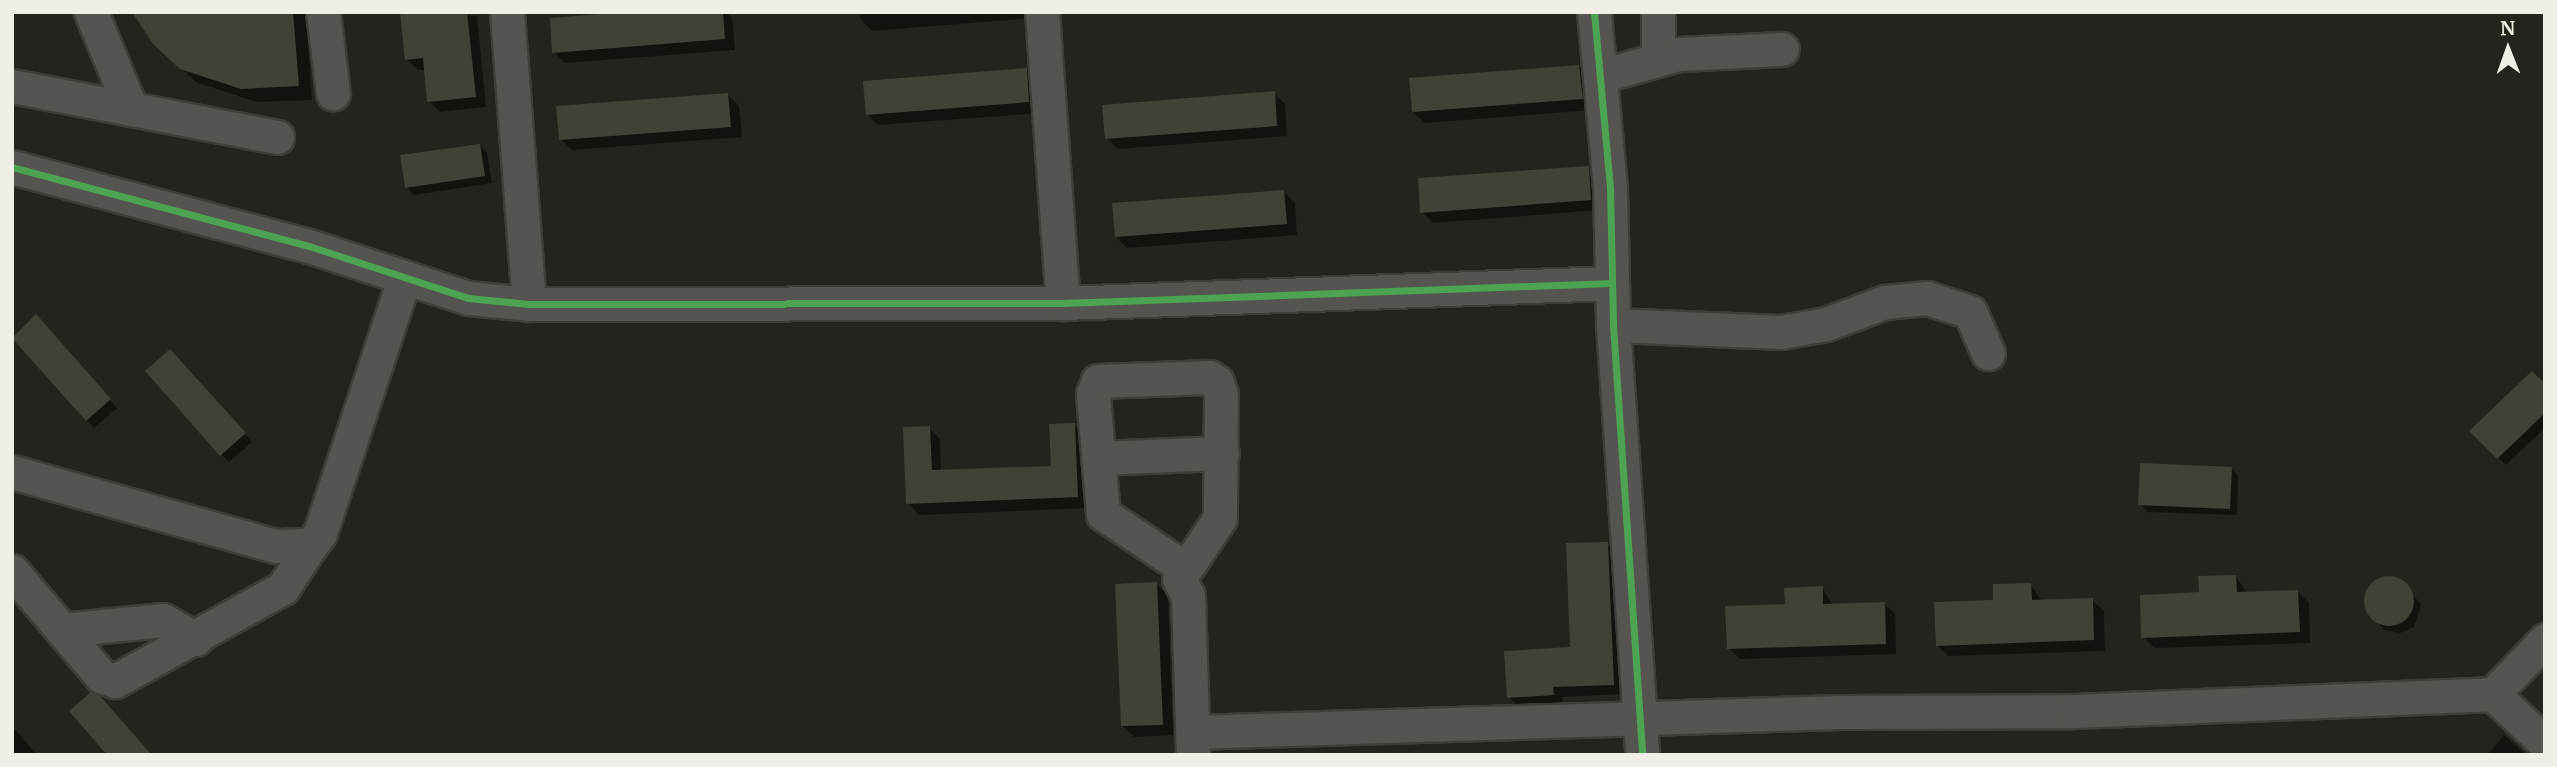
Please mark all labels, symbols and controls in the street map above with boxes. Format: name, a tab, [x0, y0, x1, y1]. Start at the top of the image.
north arrow	[2473, 14, 2543, 84]
text: N	[2500, 16, 2515, 40]

